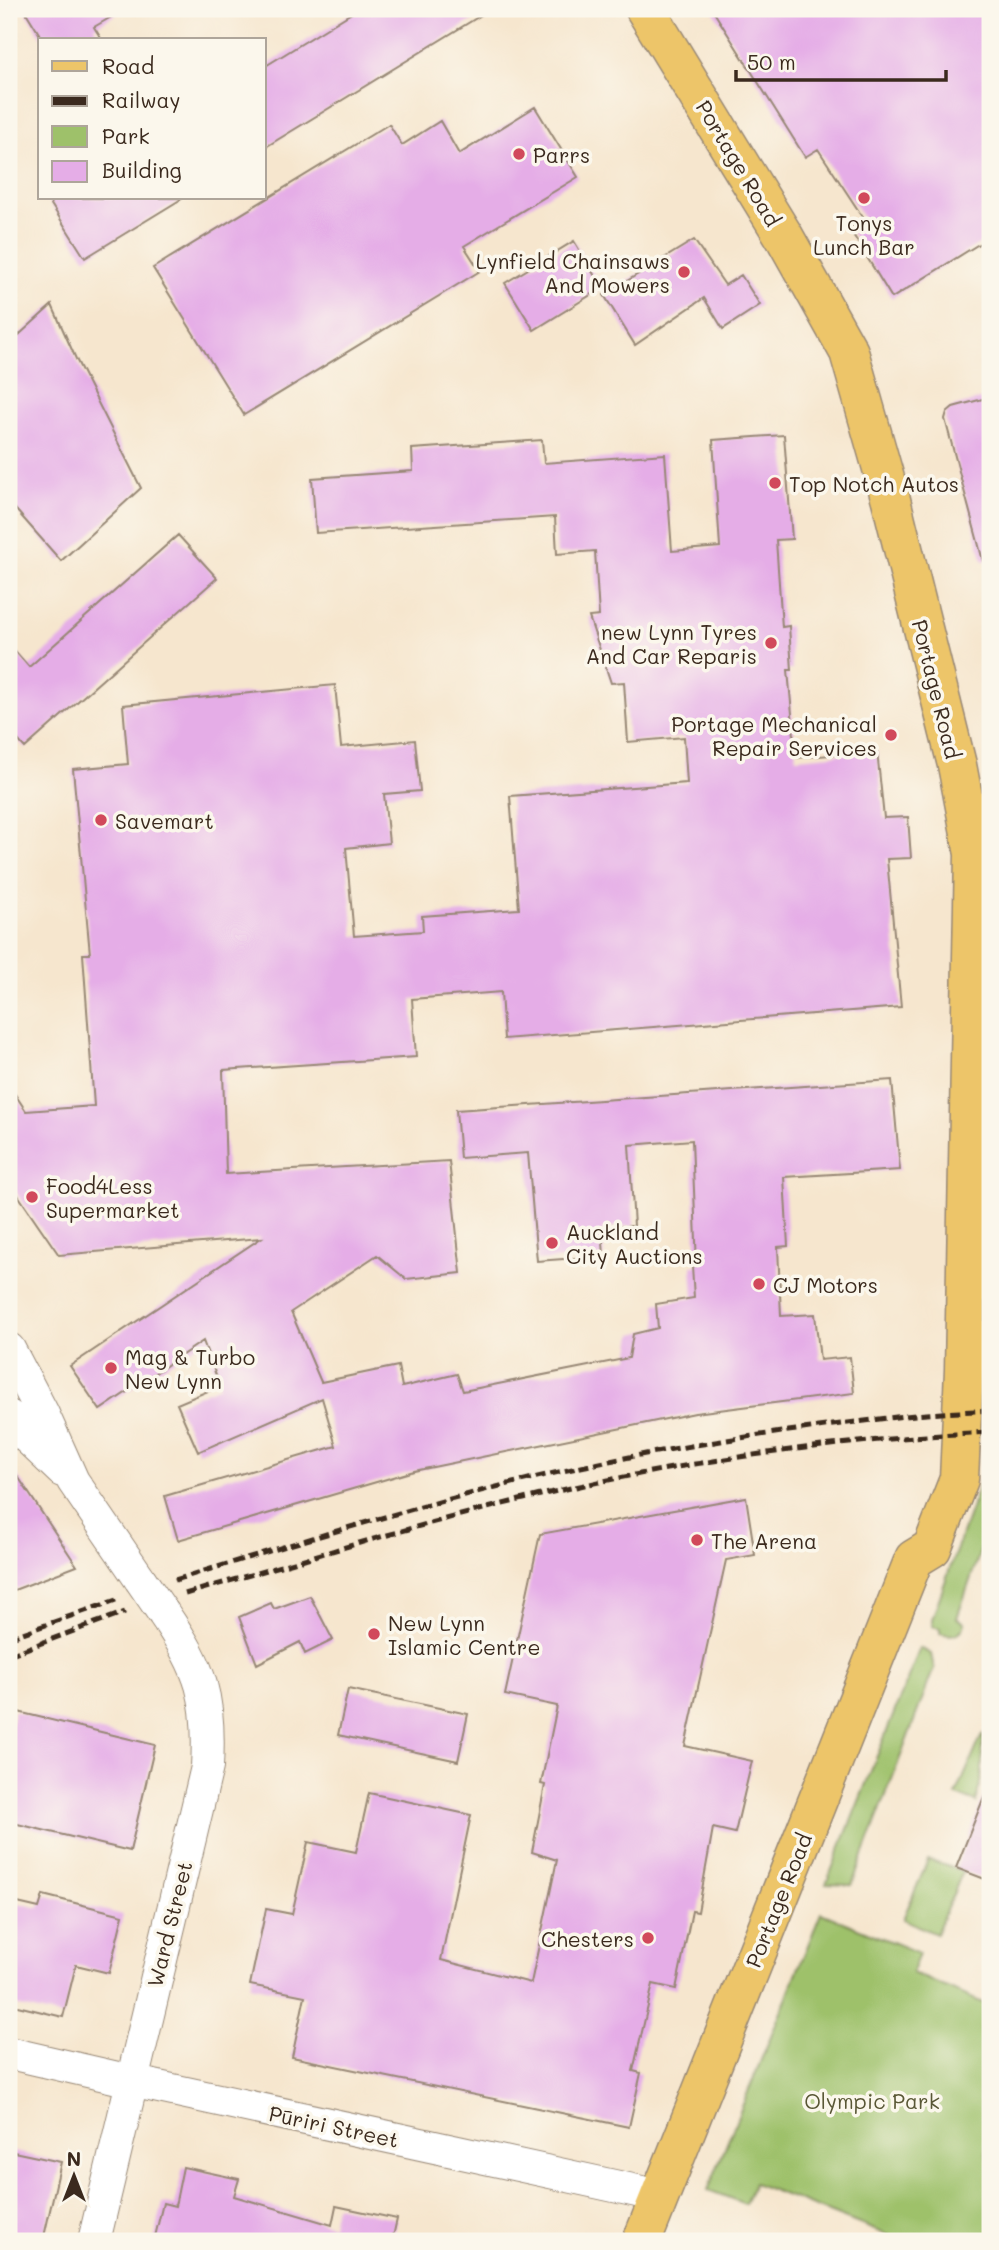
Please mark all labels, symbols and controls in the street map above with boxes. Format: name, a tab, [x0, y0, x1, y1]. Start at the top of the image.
legend	[38, 38, 266, 200]
scale bar	[736, 38, 946, 82]
text: 50 m	[747, 48, 796, 75]
text: Road	[102, 52, 154, 79]
text: Railway	[102, 86, 181, 113]
street label: Portage Road	[691, 95, 787, 231]
text: Park	[102, 122, 150, 149]
place label: Parrs	[533, 141, 590, 168]
marker: Parrs	[511, 146, 527, 162]
text: Building	[102, 156, 182, 183]
marker: Tonys Lunch Bar	[856, 190, 872, 206]
place label: Tonys Lunch Bar	[813, 209, 915, 260]
place label: Lynfield Chainsaws And Mowers	[476, 247, 670, 298]
marker: Lynfield Chainsaws And Mowers	[676, 264, 692, 280]
place label: Top Notch Autos	[789, 470, 959, 497]
marker: Top Notch Autos	[767, 475, 783, 491]
street label: Portage Road	[907, 617, 967, 761]
place label: new Lynn Tyres And Car Reparis	[586, 618, 757, 669]
marker: new Lynn Tyres And Car Reparis	[763, 635, 779, 651]
place label: Portage Mechanical Repair Services	[671, 710, 877, 761]
marker: Portage Mechanical Repair Services	[883, 727, 899, 743]
place label: Savemart	[115, 807, 214, 834]
marker: Savemart	[93, 812, 109, 828]
place label: Food4Less Supermarket	[46, 1172, 180, 1223]
marker: Food4Less Supermarket	[24, 1189, 40, 1205]
place label: Auckland City Auctions	[566, 1218, 703, 1269]
marker: Auckland City Auctions	[544, 1235, 560, 1251]
place label: CJ Motors	[773, 1271, 878, 1298]
marker: CJ Motors	[751, 1276, 767, 1292]
place label: Mag & Turbo New Lynn	[125, 1343, 255, 1394]
marker: Mag & Turbo New Lynn	[103, 1360, 119, 1376]
place label: The Arena	[711, 1527, 817, 1554]
marker: The Arena	[689, 1532, 705, 1548]
place label: New Lynn Islamic Centre	[388, 1609, 540, 1660]
marker: New Lynn Islamic Centre	[366, 1626, 382, 1642]
street label: Portage Road	[739, 1829, 817, 1971]
street label: Ward Street	[140, 1858, 198, 1990]
place label: Chesters	[541, 1925, 634, 1952]
marker: Chesters	[640, 1930, 656, 1946]
park label: Olympic Park	[804, 2087, 940, 2114]
street label: Pūriri Street	[267, 2099, 401, 2153]
north arrow	[38, 2142, 108, 2212]
text: N	[67, 2146, 81, 2171]

